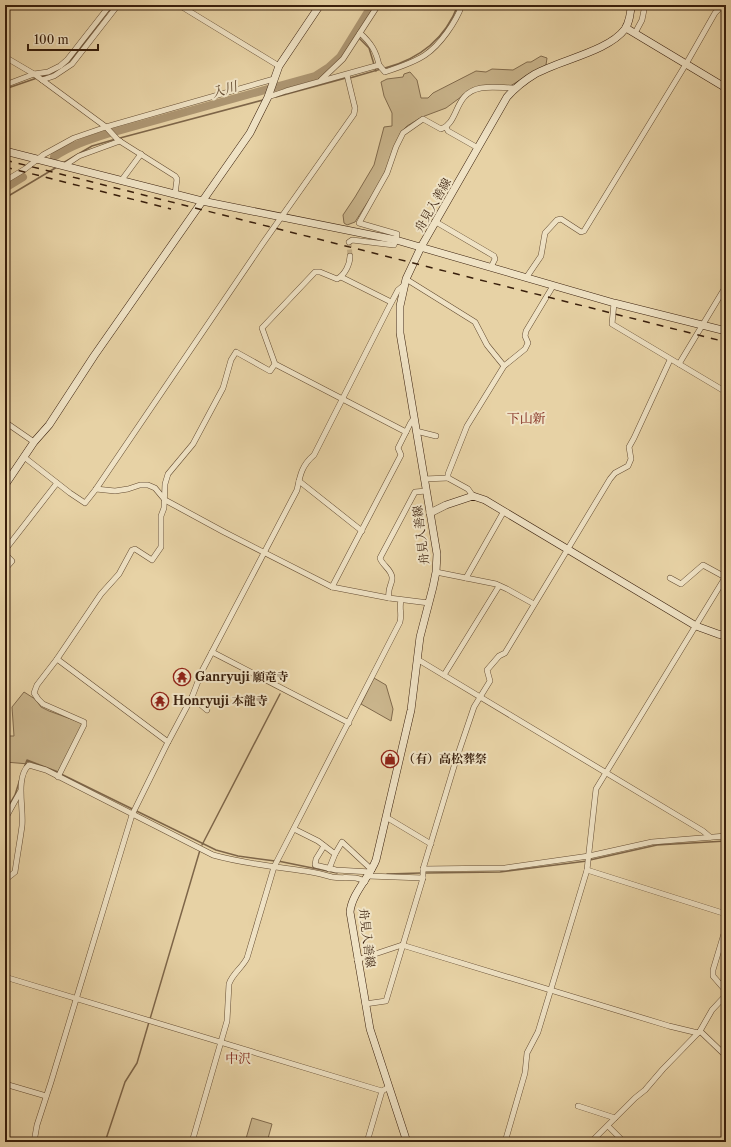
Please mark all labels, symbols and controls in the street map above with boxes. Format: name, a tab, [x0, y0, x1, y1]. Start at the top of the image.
scale bar	[28, 26, 98, 52]
text: 100 m	[34, 32, 69, 47]
water label: 入川	[209, 77, 241, 100]
street label: 舟見入善線	[411, 175, 454, 234]
district label: 下山新	[506, 410, 546, 426]
street label: 舟見入善線	[409, 504, 432, 566]
temple icon: Ganryuji 願竜寺	[172, 667, 192, 687]
place label: Ganryuji 願竜寺	[195, 669, 289, 684]
temple icon: Honryuji 本龍寺	[150, 691, 170, 711]
place label: Honryuji 本龍寺	[173, 693, 268, 708]
shop icon: （有）高松葬祭	[380, 749, 400, 769]
place label: （有）高松葬祭	[403, 751, 487, 766]
street label: 舟見入善線	[356, 907, 379, 969]
district label: 中沢	[225, 1050, 251, 1066]

